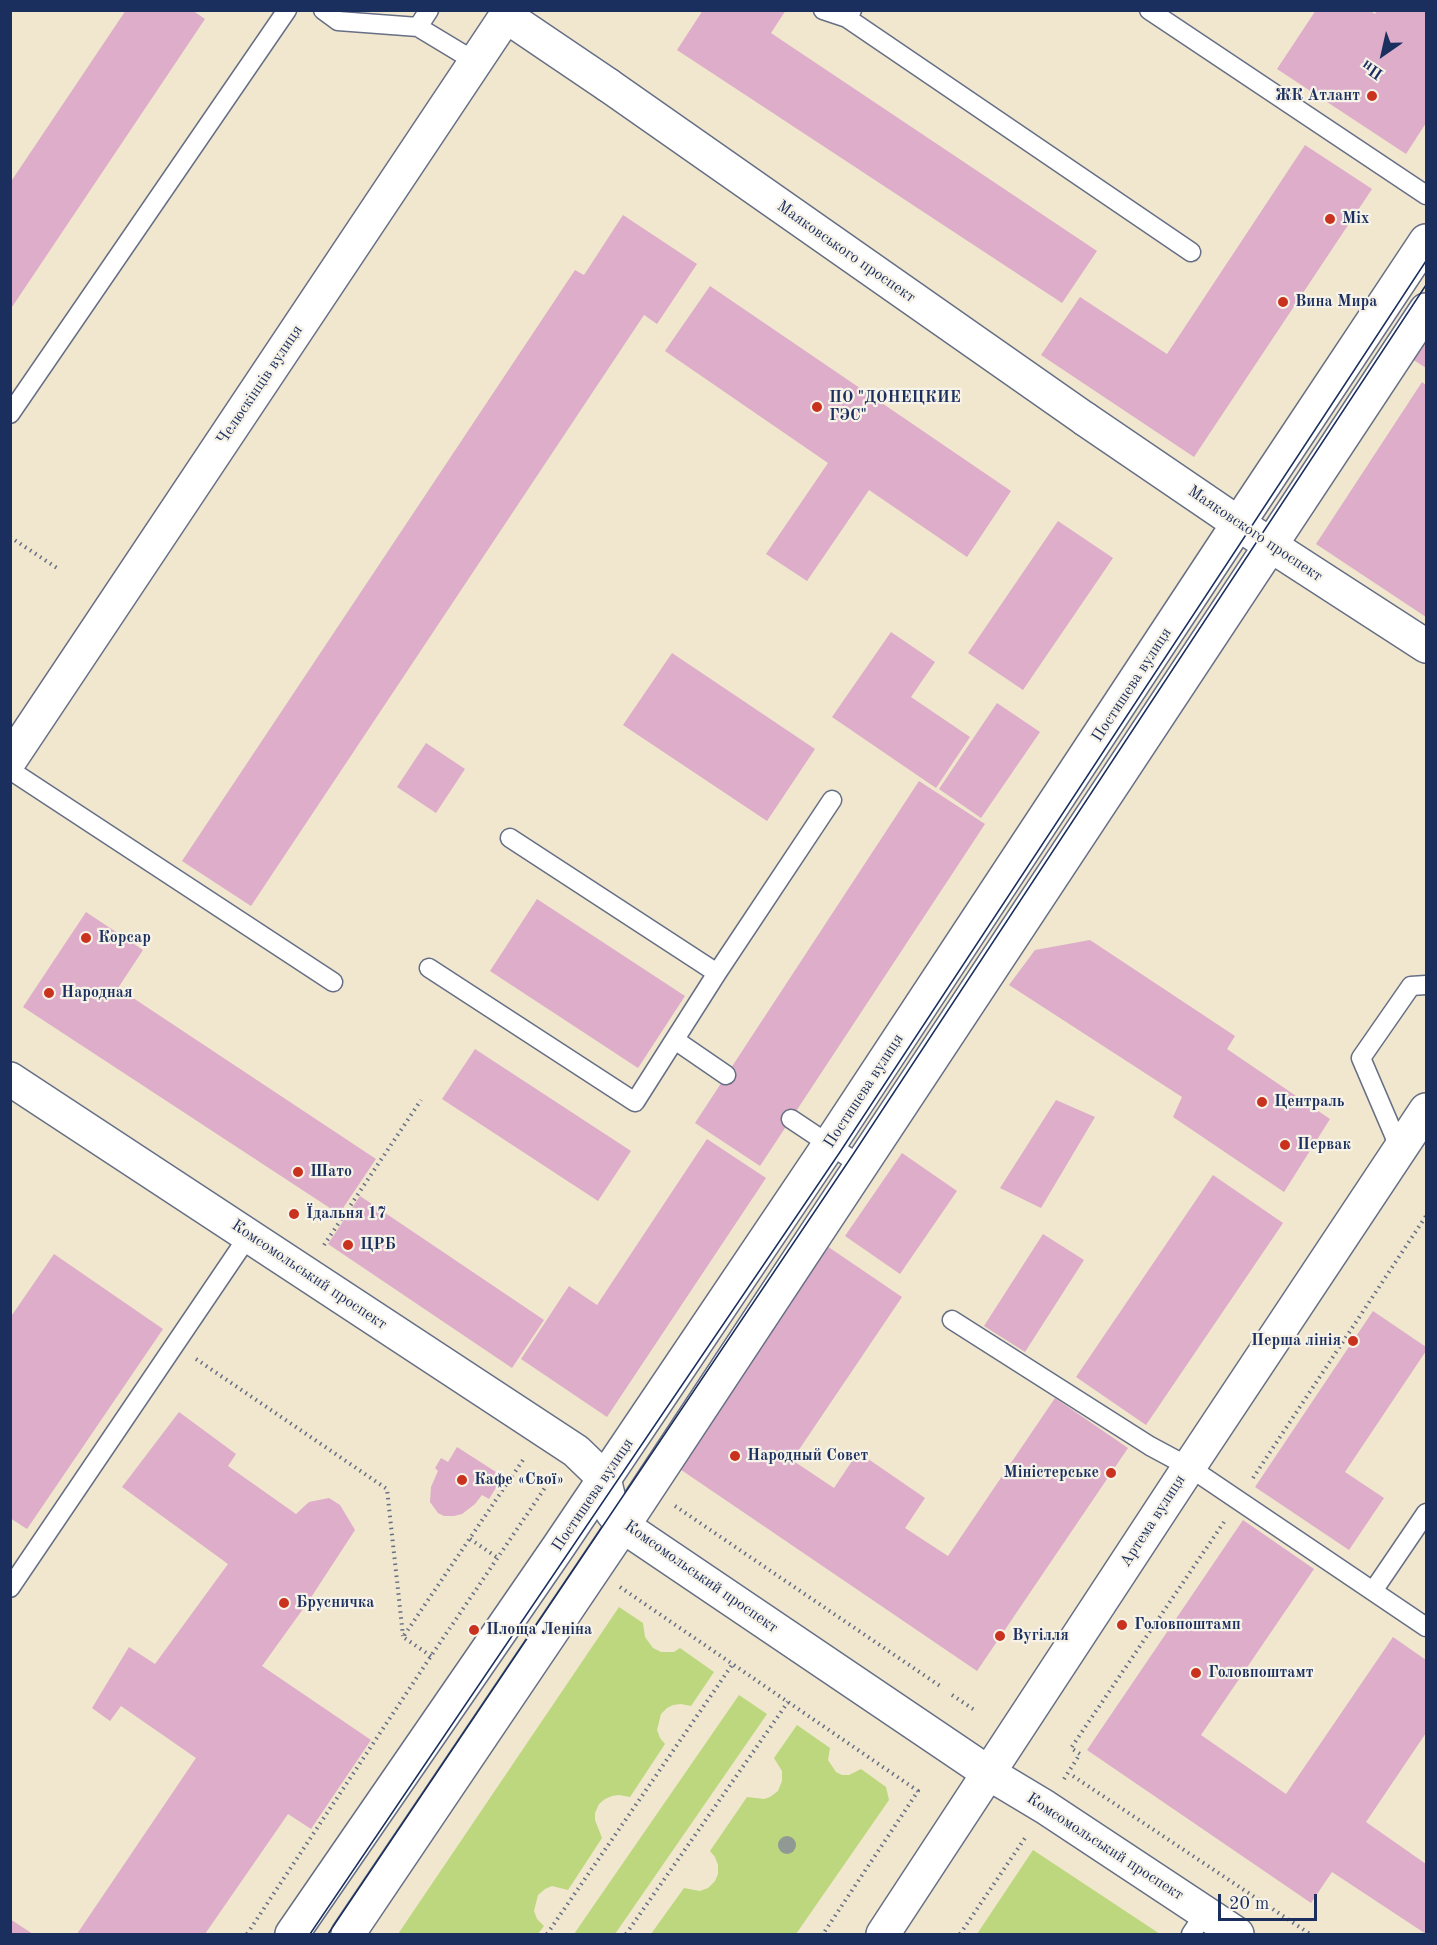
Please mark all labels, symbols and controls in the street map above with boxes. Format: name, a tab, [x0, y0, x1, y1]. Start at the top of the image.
north arrow	[1353, 24, 1413, 84]
text: Пн	[1359, 56, 1387, 82]
place label: ЖК Атлант	[1275, 86, 1360, 106]
marker: ЖК Атлант	[1365, 89, 1379, 103]
street label: Маяковського проспект	[773, 197, 919, 307]
place label: Mix	[1342, 209, 1369, 229]
marker: Mix	[1323, 212, 1337, 226]
place label: Вина Мира	[1295, 292, 1377, 312]
marker: Вина Мира	[1276, 295, 1290, 309]
street label: Челюскінців вулиця	[213, 322, 307, 448]
place label: ПО "ДОНЕЦКИЕ ГЭС"	[829, 388, 961, 426]
marker: ПО "ДОНЕЦКИЕ ГЭС"	[810, 400, 824, 414]
street label: Маяковского проспект	[1184, 482, 1326, 586]
street label: Постишева вулиця	[1088, 624, 1176, 746]
place label: Корсар	[98, 928, 151, 948]
marker: Корсар	[79, 931, 93, 945]
place label: Народная	[61, 983, 132, 1003]
marker: Народная	[42, 986, 56, 1000]
street label: Постишева вулиця	[820, 1030, 908, 1152]
place label: Централь	[1274, 1092, 1345, 1112]
marker: Централь	[1255, 1095, 1269, 1109]
place label: Первак	[1297, 1135, 1351, 1155]
marker: Первак	[1278, 1138, 1292, 1152]
place label: Шато	[310, 1162, 352, 1182]
marker: Шато	[291, 1165, 305, 1179]
place label: Їдальня 17	[306, 1204, 386, 1224]
marker: Їдальня 17	[287, 1207, 301, 1221]
street label: Комсомольський проспект	[228, 1216, 390, 1334]
place label: ЦРБ	[360, 1235, 396, 1255]
marker: ЦРБ	[341, 1238, 355, 1252]
place label: Перша лінія	[1251, 1331, 1341, 1351]
marker: Перша лінія	[1346, 1334, 1360, 1348]
street label: Постишева вулиця	[548, 1435, 638, 1555]
place label: Народный Совет	[747, 1446, 868, 1466]
marker: Народный Совет	[728, 1449, 742, 1463]
place label: Міністерське	[1004, 1463, 1099, 1483]
marker: Міністерське	[1104, 1466, 1118, 1480]
place label: Кафе «Свої»	[474, 1470, 564, 1490]
street label: Артема вулиця	[1116, 1471, 1190, 1571]
marker: Кафе «Свої»	[455, 1473, 469, 1487]
street label: Комсомольський проспект	[620, 1517, 782, 1637]
place label: Брусничка	[296, 1593, 374, 1613]
marker: Брусничка	[277, 1596, 291, 1610]
place label: Головпоштамп	[1134, 1615, 1241, 1635]
marker: Головпоштамп	[1115, 1618, 1129, 1632]
place label: Площа Леніна	[486, 1620, 592, 1640]
marker: Площа Леніна	[467, 1623, 481, 1637]
place label: Вугілля	[1012, 1626, 1069, 1646]
marker: Вугілля	[993, 1629, 1007, 1643]
place label: Головпоштамт	[1208, 1663, 1313, 1683]
marker: Головпоштамт	[1189, 1666, 1203, 1680]
street label: Комсомольський проспект	[1023, 1789, 1187, 1905]
scale bar	[1221, 1882, 1320, 1920]
text: 20 m	[1229, 1895, 1269, 1913]

